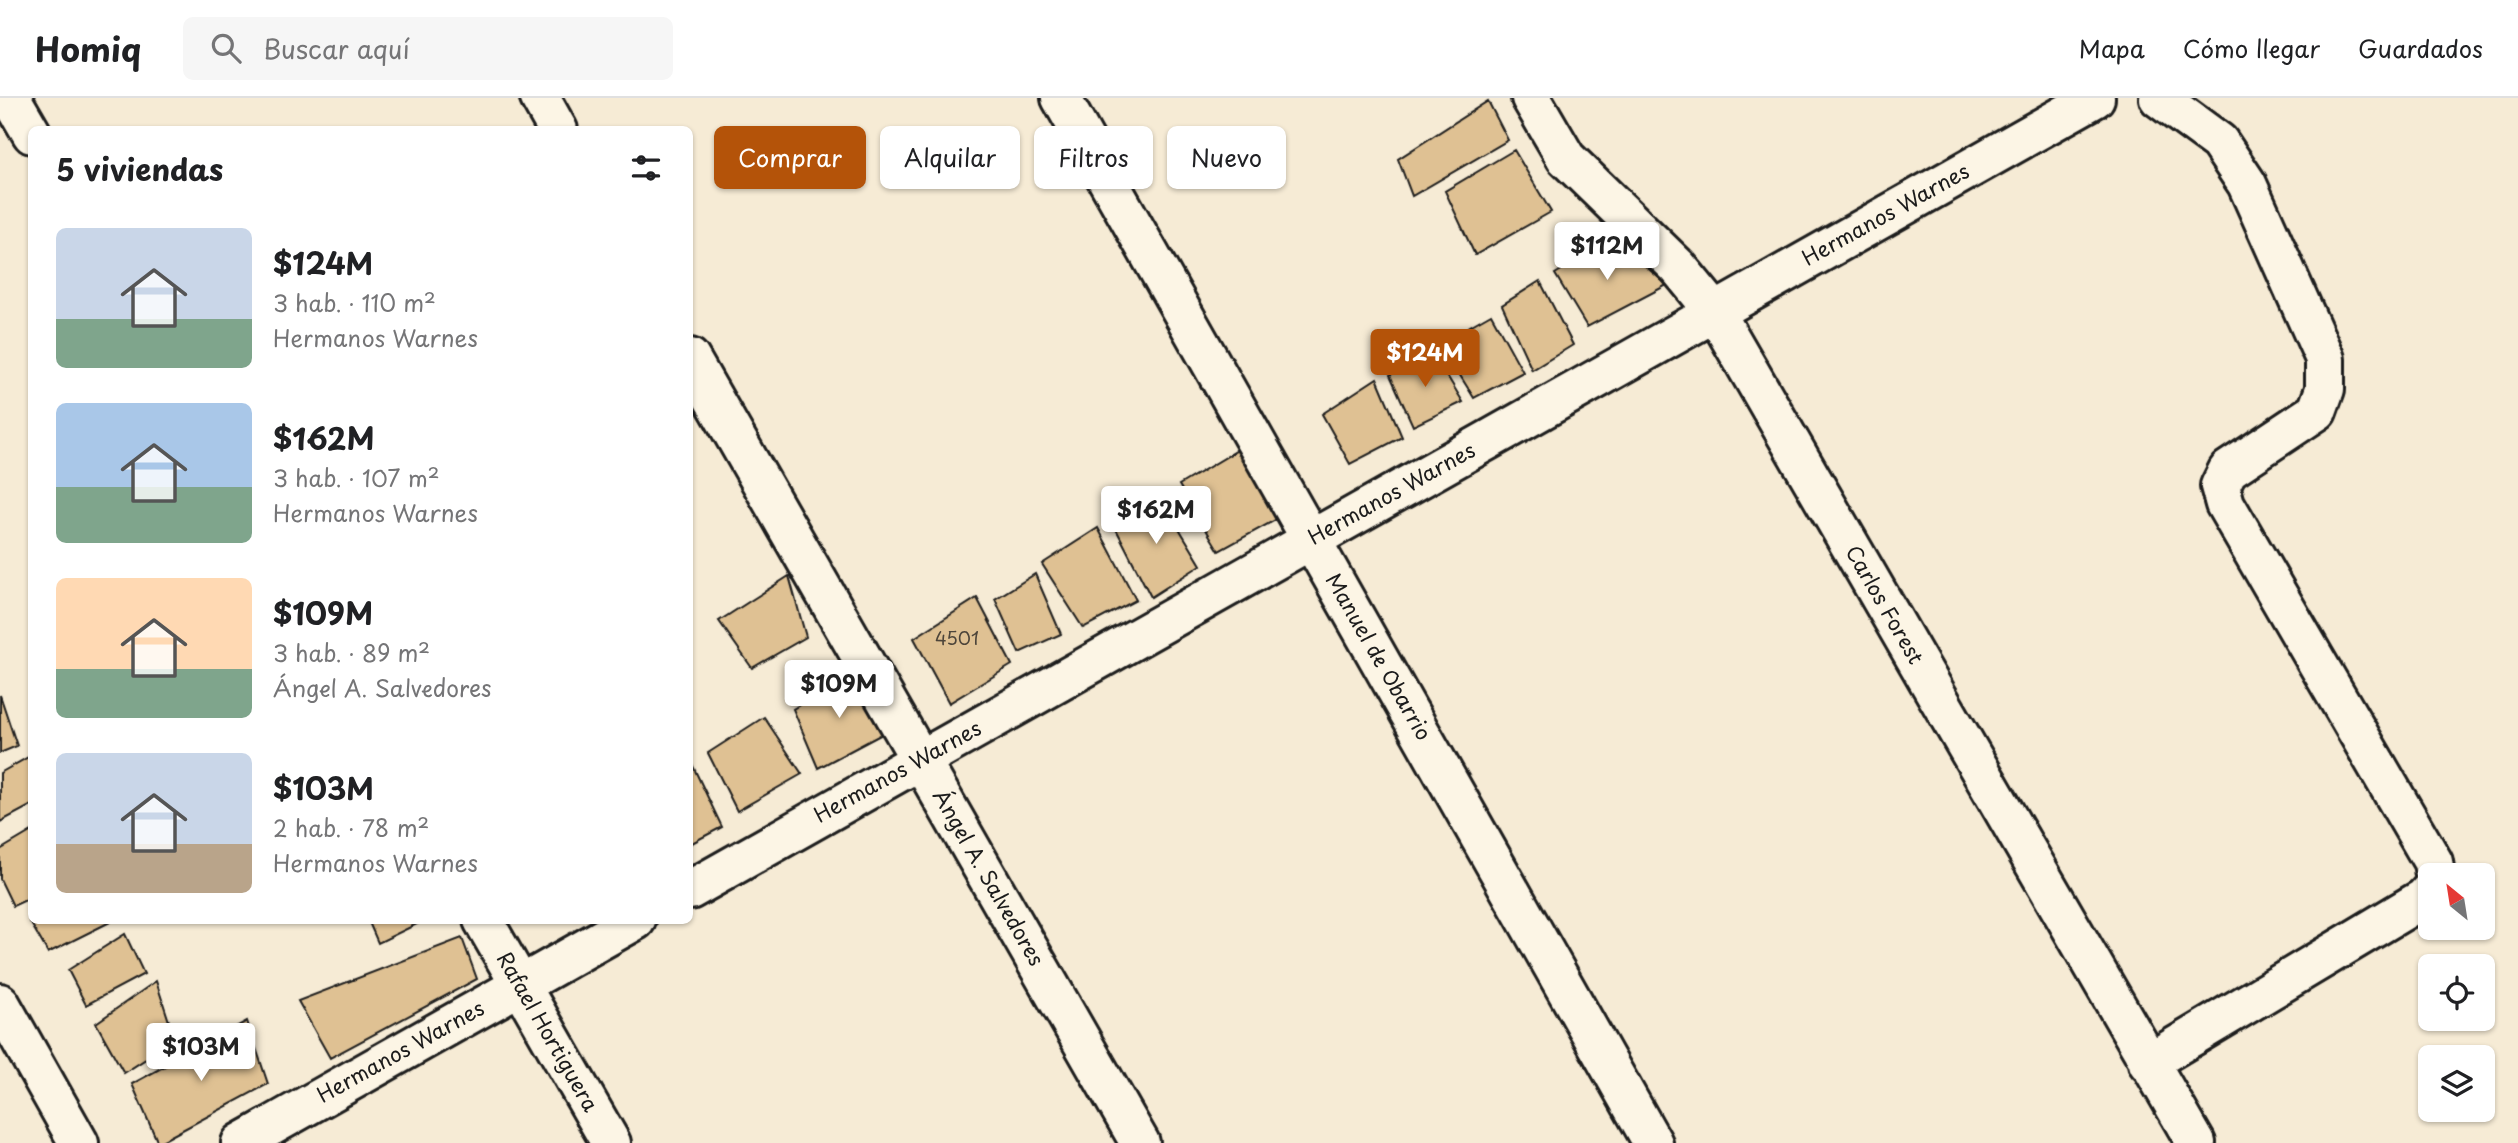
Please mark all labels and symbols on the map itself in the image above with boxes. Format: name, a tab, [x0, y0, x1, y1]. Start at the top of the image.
street label: Hermanos Warnes	[1795, 154, 1975, 273]
pin: $112M	[1558, 222, 1656, 282]
pin: $124M	[1376, 330, 1474, 389]
street label: Hermanos Warnes	[1301, 433, 1481, 552]
pin: $162M	[1107, 486, 1205, 546]
street label: Carlos Forest	[1839, 538, 1933, 670]
street label: Manuel de Obarrio	[1319, 566, 1441, 746]
house number: 4501	[935, 624, 979, 651]
pin: $109M	[790, 660, 888, 720]
street label: Hermanos Warnes	[807, 711, 987, 830]
street label: Ángel A. Salvedores	[926, 783, 1053, 971]
north arrow	[2418, 863, 2496, 940]
street label: Rafael Hortiguera	[490, 945, 608, 1117]
street label: Hermanos Warnes	[310, 991, 490, 1110]
pin: $103M	[152, 1024, 250, 1083]

